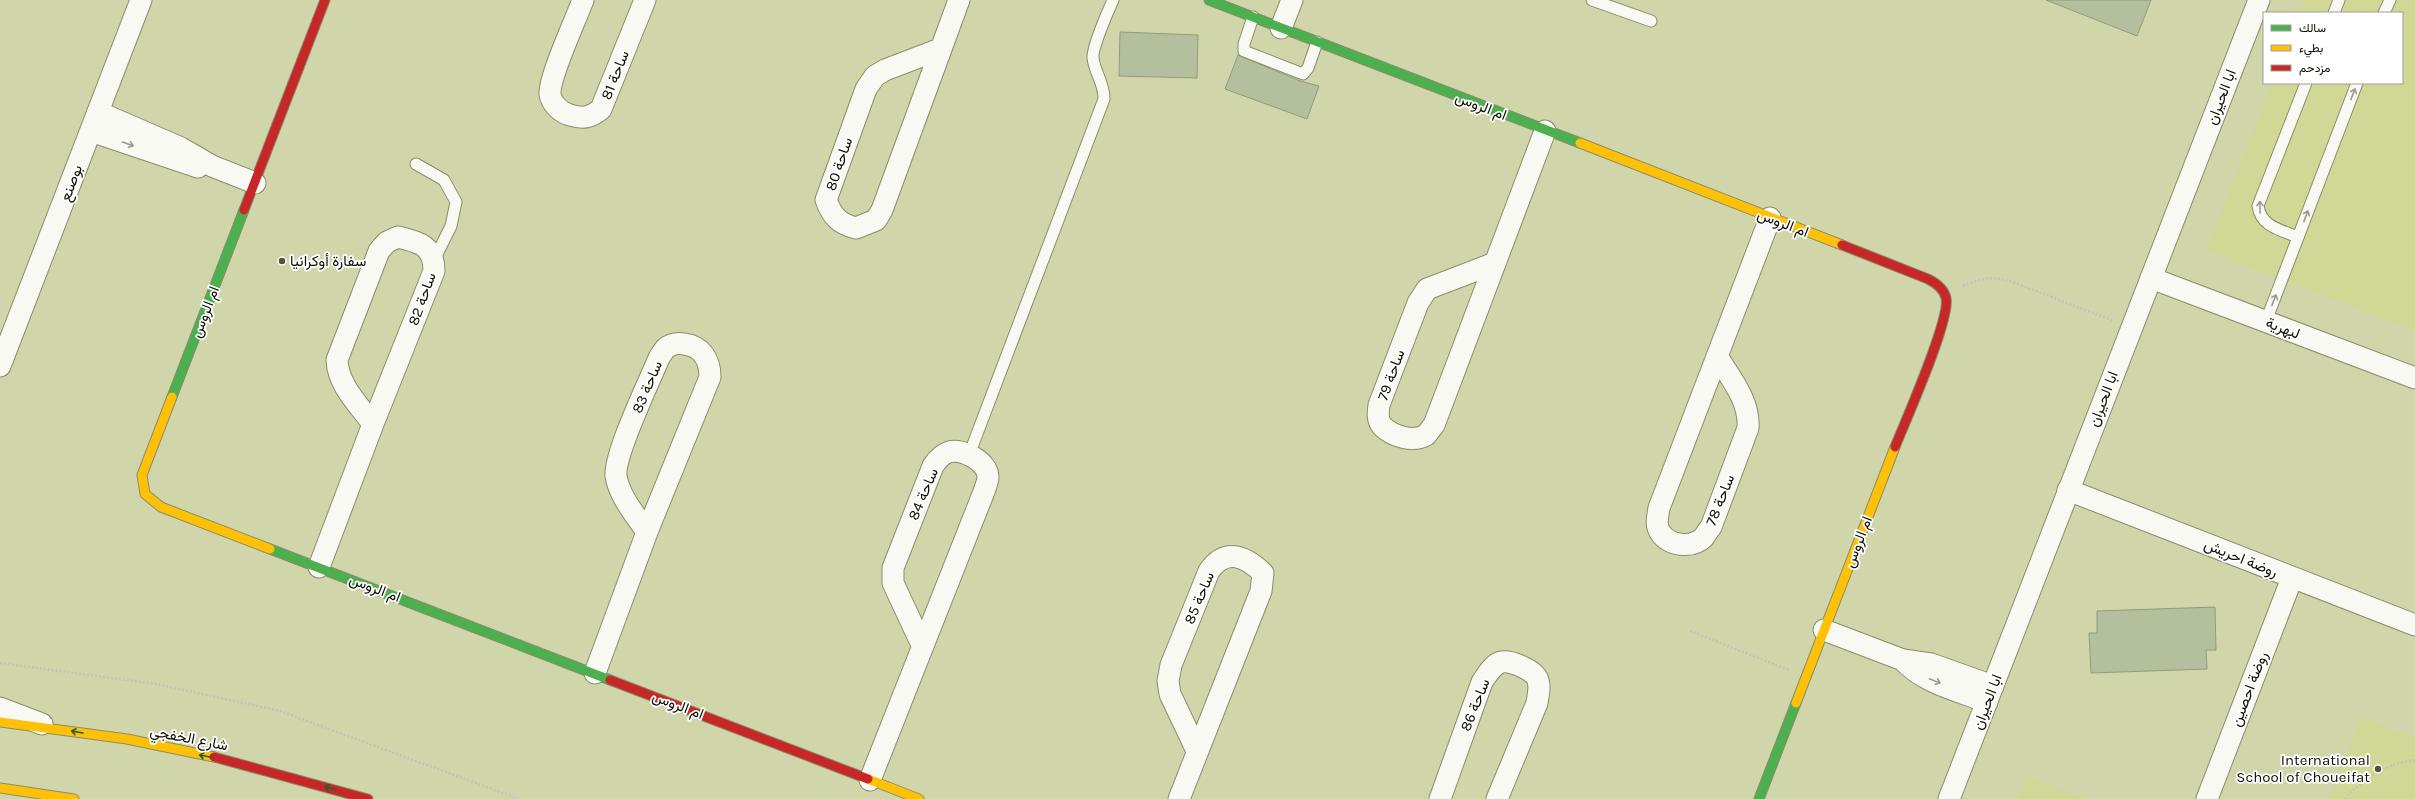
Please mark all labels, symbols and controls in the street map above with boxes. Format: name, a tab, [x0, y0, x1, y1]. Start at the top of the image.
legend	[2263, 12, 2403, 84]
text: سالك	[2299, 21, 2326, 35]
text: بطيء	[2299, 41, 2323, 58]
street label: ساحة 81	[597, 48, 633, 102]
text: مزدحم	[2299, 61, 2330, 76]
street label: ابا الحيران	[2202, 67, 2240, 127]
street label: ام الروس	[1452, 88, 1509, 125]
one-way arrow	[2349, 89, 2357, 101]
street label: ساحة 80	[821, 135, 857, 193]
one-way arrow	[121, 141, 134, 148]
street label: بوصنع	[56, 162, 88, 205]
one-way arrow	[2256, 201, 2264, 214]
street label: ام الروس	[1754, 205, 1811, 242]
one-way arrow	[2302, 210, 2310, 222]
place label: سفارة أوكرانيا	[290, 252, 367, 270]
marker: سفارة أوكرانيا	[277, 256, 287, 266]
street label: ساحة 82	[404, 270, 440, 328]
street label: ام الروس	[187, 284, 224, 341]
one-way arrow	[2271, 294, 2279, 306]
street label: لبهرية	[2263, 313, 2303, 343]
street label: ساحة 79	[1373, 347, 1409, 403]
street label: ساحة 83	[628, 358, 666, 416]
street label: ابا الحيران	[2084, 369, 2122, 429]
street label: ساحة 84	[904, 465, 942, 523]
street label: ساحة 78	[1702, 472, 1738, 528]
street label: ام الروس	[1840, 514, 1877, 571]
street label: روضة احريش	[2201, 535, 2281, 582]
street label: ساحة 85	[1180, 569, 1218, 627]
street label: ام الروس	[346, 570, 403, 607]
street label: روضة احصين	[2227, 649, 2272, 729]
street label: ابا الحيران	[1968, 672, 2006, 732]
street label: ساحة 86	[1456, 676, 1494, 734]
one-way arrow	[1929, 678, 1941, 686]
street label: ام الروس	[649, 687, 706, 724]
street label: شارع الخفجي	[148, 722, 230, 758]
one-way arrow	[71, 728, 84, 736]
one-way arrow	[198, 751, 211, 759]
place label: International School of Choueifat	[2236, 751, 2370, 786]
marker: International School of Choueifat	[2373, 764, 2383, 774]
one-way arrow	[324, 784, 337, 791]

